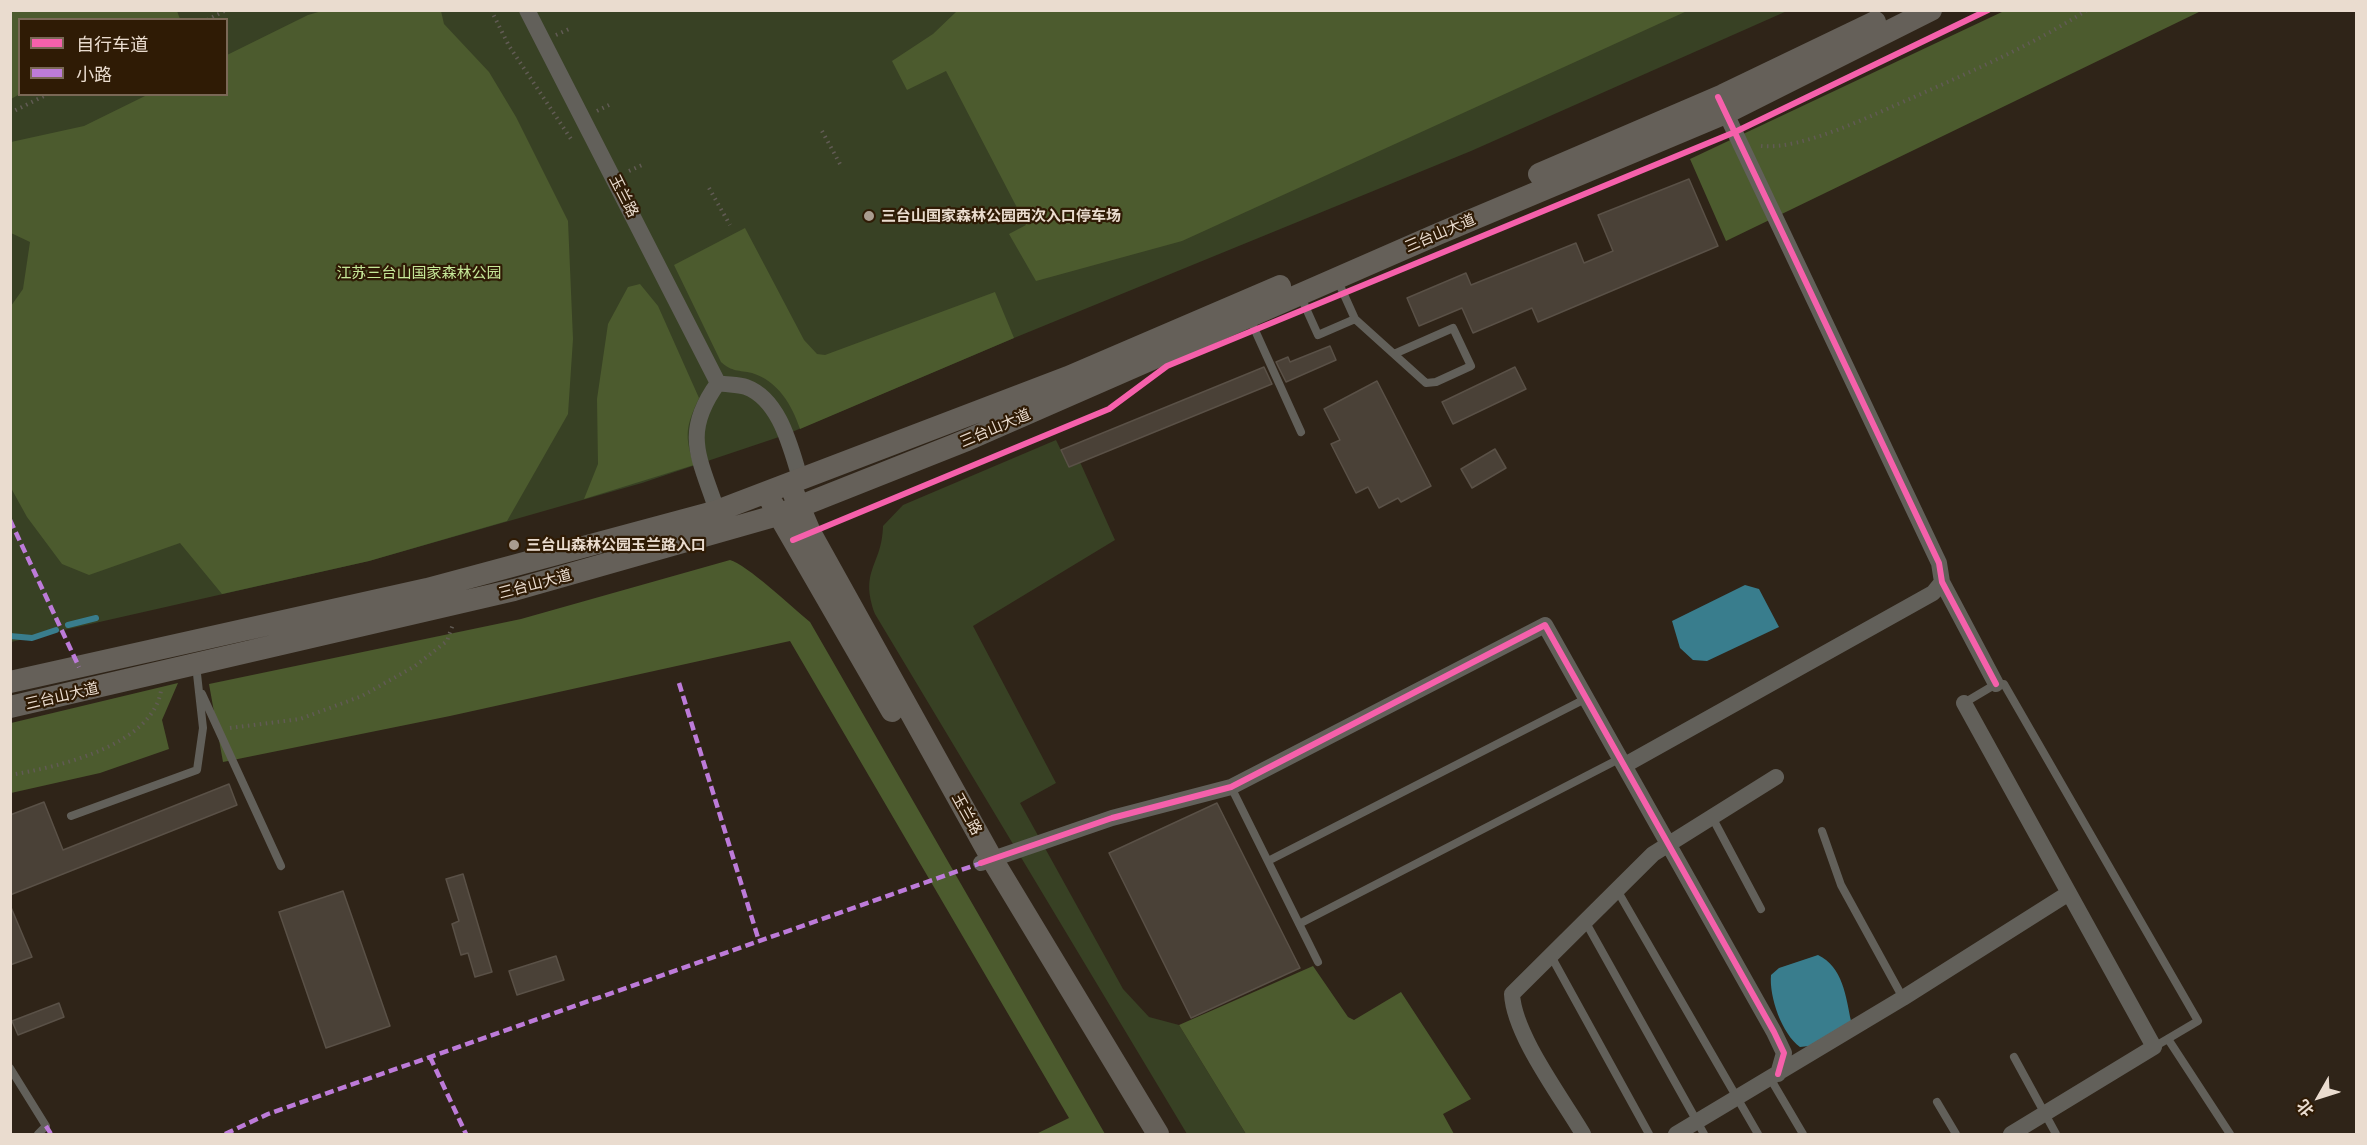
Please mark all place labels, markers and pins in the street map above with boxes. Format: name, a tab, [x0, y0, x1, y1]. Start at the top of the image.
place label: 三台山国家森林公园西次入口停车场	[881, 207, 1121, 225]
marker: 三台山国家森林公园西次入口停车场	[862, 209, 876, 223]
place label: 三台山森林公园玉兰路入口	[526, 536, 706, 554]
marker: 三台山森林公园玉兰路入口	[507, 538, 521, 552]

